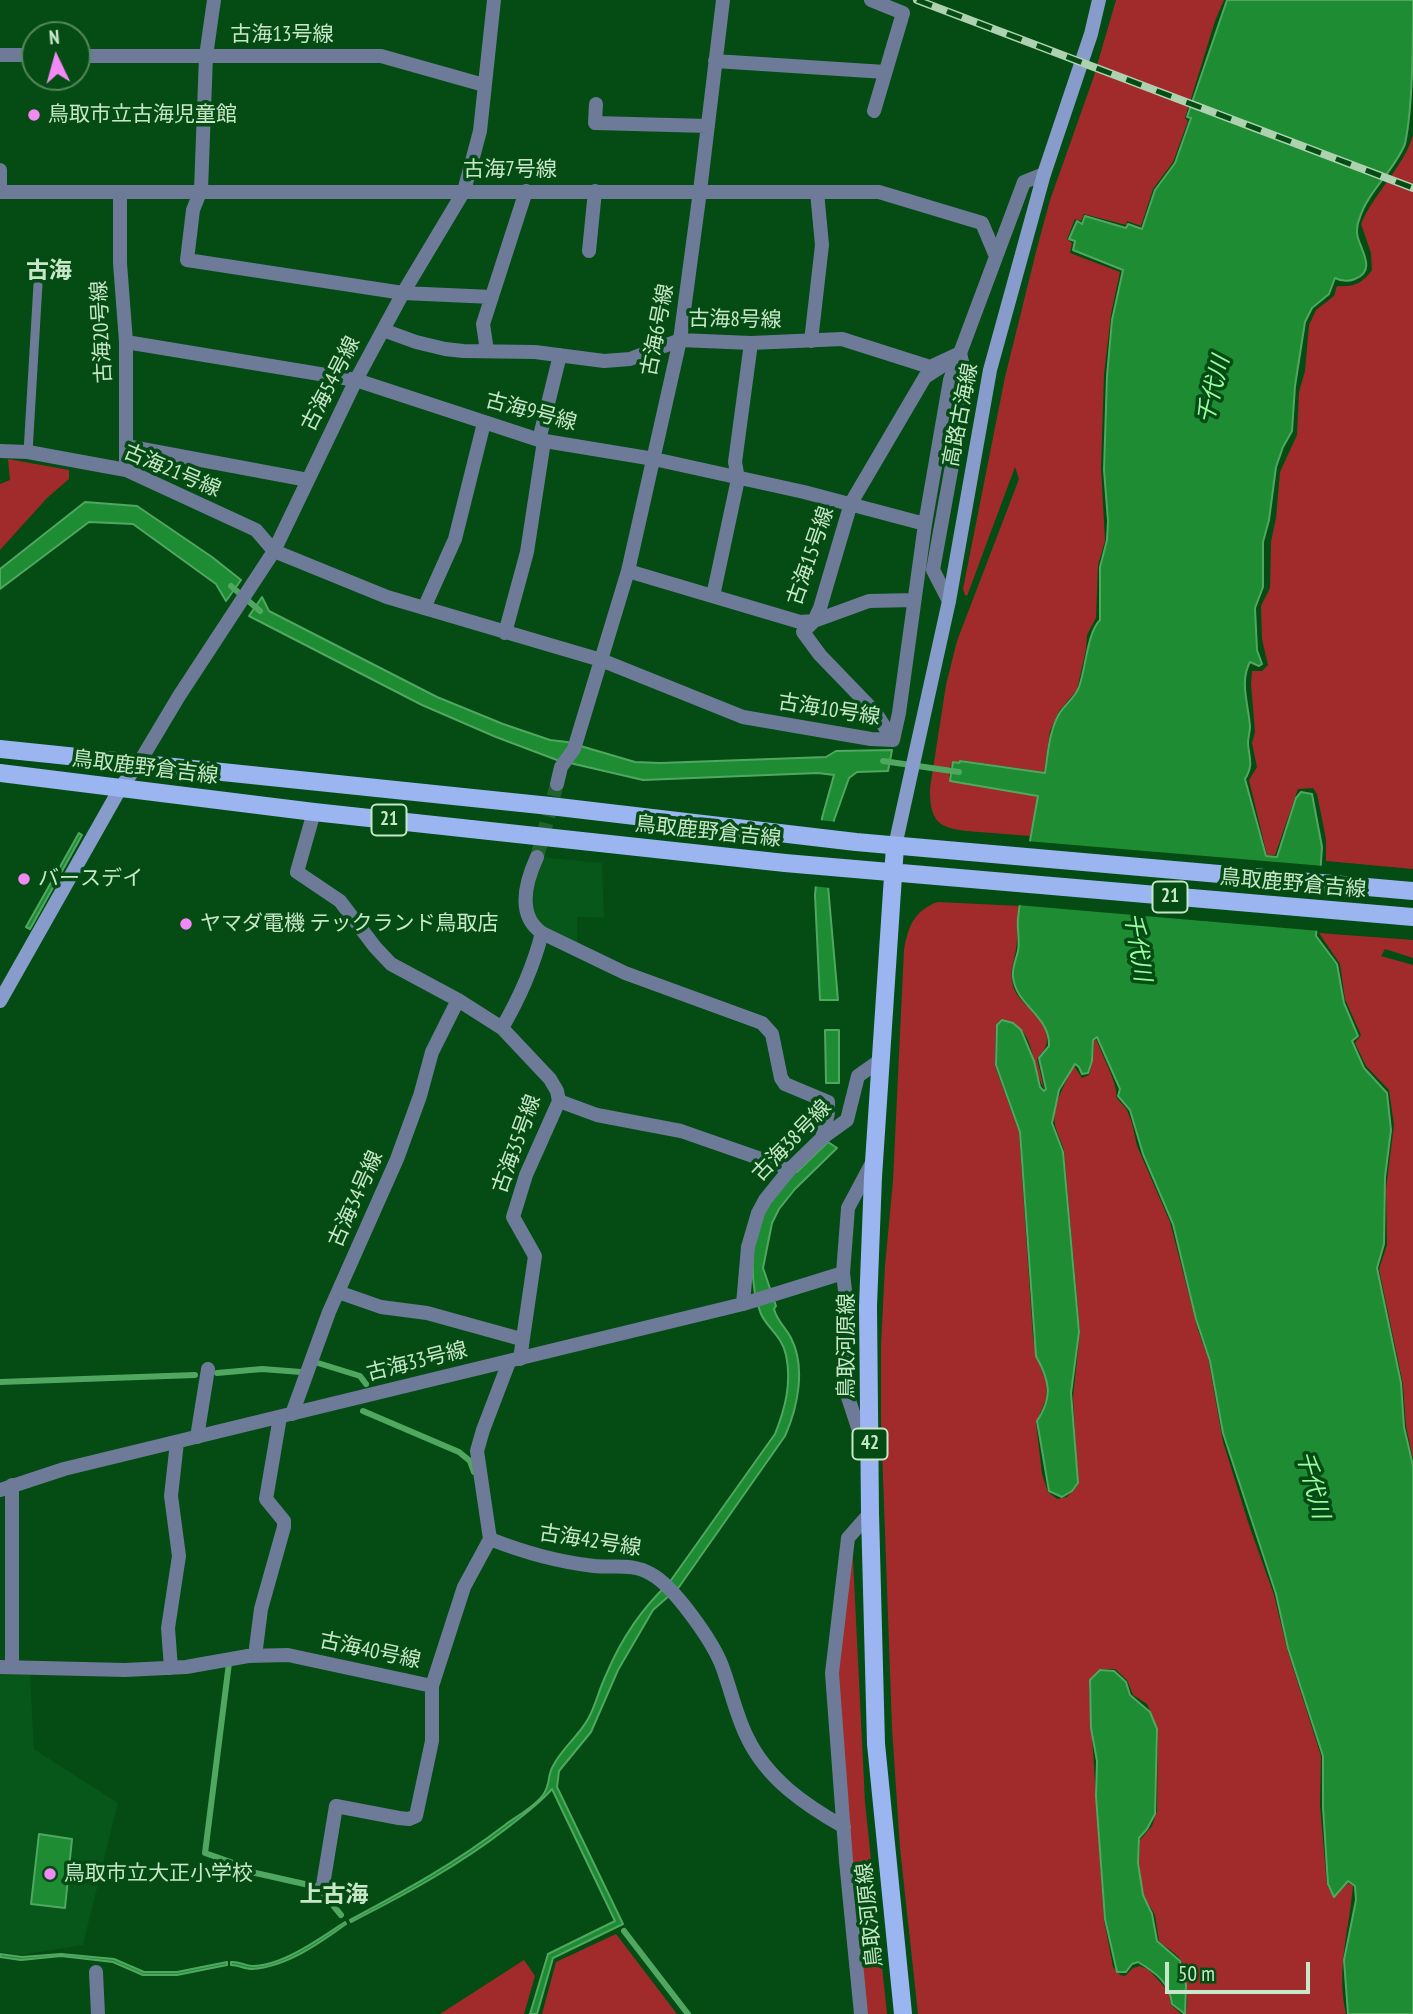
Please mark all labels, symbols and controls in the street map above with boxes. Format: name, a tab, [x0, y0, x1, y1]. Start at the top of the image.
north arrow	[21, 21, 91, 91]
street label: 古海13号線	[231, 22, 333, 48]
text: N	[48, 25, 60, 49]
place label: 鳥取市立古海児童館	[48, 102, 237, 128]
marker: 鳥取市立古海児童館	[26, 107, 42, 123]
street label: 古海7号線	[463, 157, 557, 183]
district label: 古海	[26, 257, 72, 285]
street label: 古海20号線	[87, 280, 117, 384]
street label: 古海6号線	[637, 282, 679, 378]
street label: 古海8号線	[688, 307, 782, 333]
street label: 古海54号線	[296, 332, 366, 436]
water label: 千代川	[1192, 353, 1236, 427]
street label: 高路古海線	[939, 361, 983, 469]
street label: 古海9号線	[483, 388, 579, 436]
street label: 古海21号線	[120, 439, 224, 503]
street label: 古海15号線	[782, 503, 840, 609]
street label: 古海10号線	[776, 690, 882, 730]
street label: 鳥取鹿野倉吉線	[71, 747, 219, 789]
road number: 21	[372, 804, 406, 835]
street label: 鳥取鹿野倉吉線	[634, 812, 782, 852]
street label: 鳥取鹿野倉吉線	[1219, 865, 1367, 903]
place label: バースデイ	[38, 866, 143, 892]
marker: バースデイ	[16, 871, 32, 887]
road number: 21	[1152, 882, 1188, 912]
place label: ヤマダ電機 テックランド鳥取店	[200, 911, 498, 937]
water label: 千代川	[1118, 911, 1156, 983]
marker: ヤマダ電機 テックランド鳥取店	[178, 916, 194, 932]
street label: 古海35号線	[488, 1091, 546, 1197]
street label: 古海38号線	[747, 1095, 837, 1187]
street label: 古海34号線	[324, 1147, 388, 1251]
street label: 鳥取河原線	[834, 1294, 860, 1398]
street label: 古海33号線	[364, 1337, 470, 1387]
road number: 42	[852, 1428, 888, 1460]
water label: 千代川	[1290, 1448, 1334, 1522]
street label: 古海42号線	[537, 1521, 643, 1561]
street label: 古海40号線	[317, 1628, 423, 1674]
place label: 鳥取市立大正小学校	[64, 1861, 253, 1887]
street label: 鳥取河原線	[852, 1861, 888, 1969]
marker: 鳥取市立大正小学校	[42, 1866, 58, 1882]
district label: 上古海	[300, 1881, 368, 1909]
scale bar	[1168, 1948, 1313, 1992]
text: 50 m	[1178, 1960, 1215, 1987]

